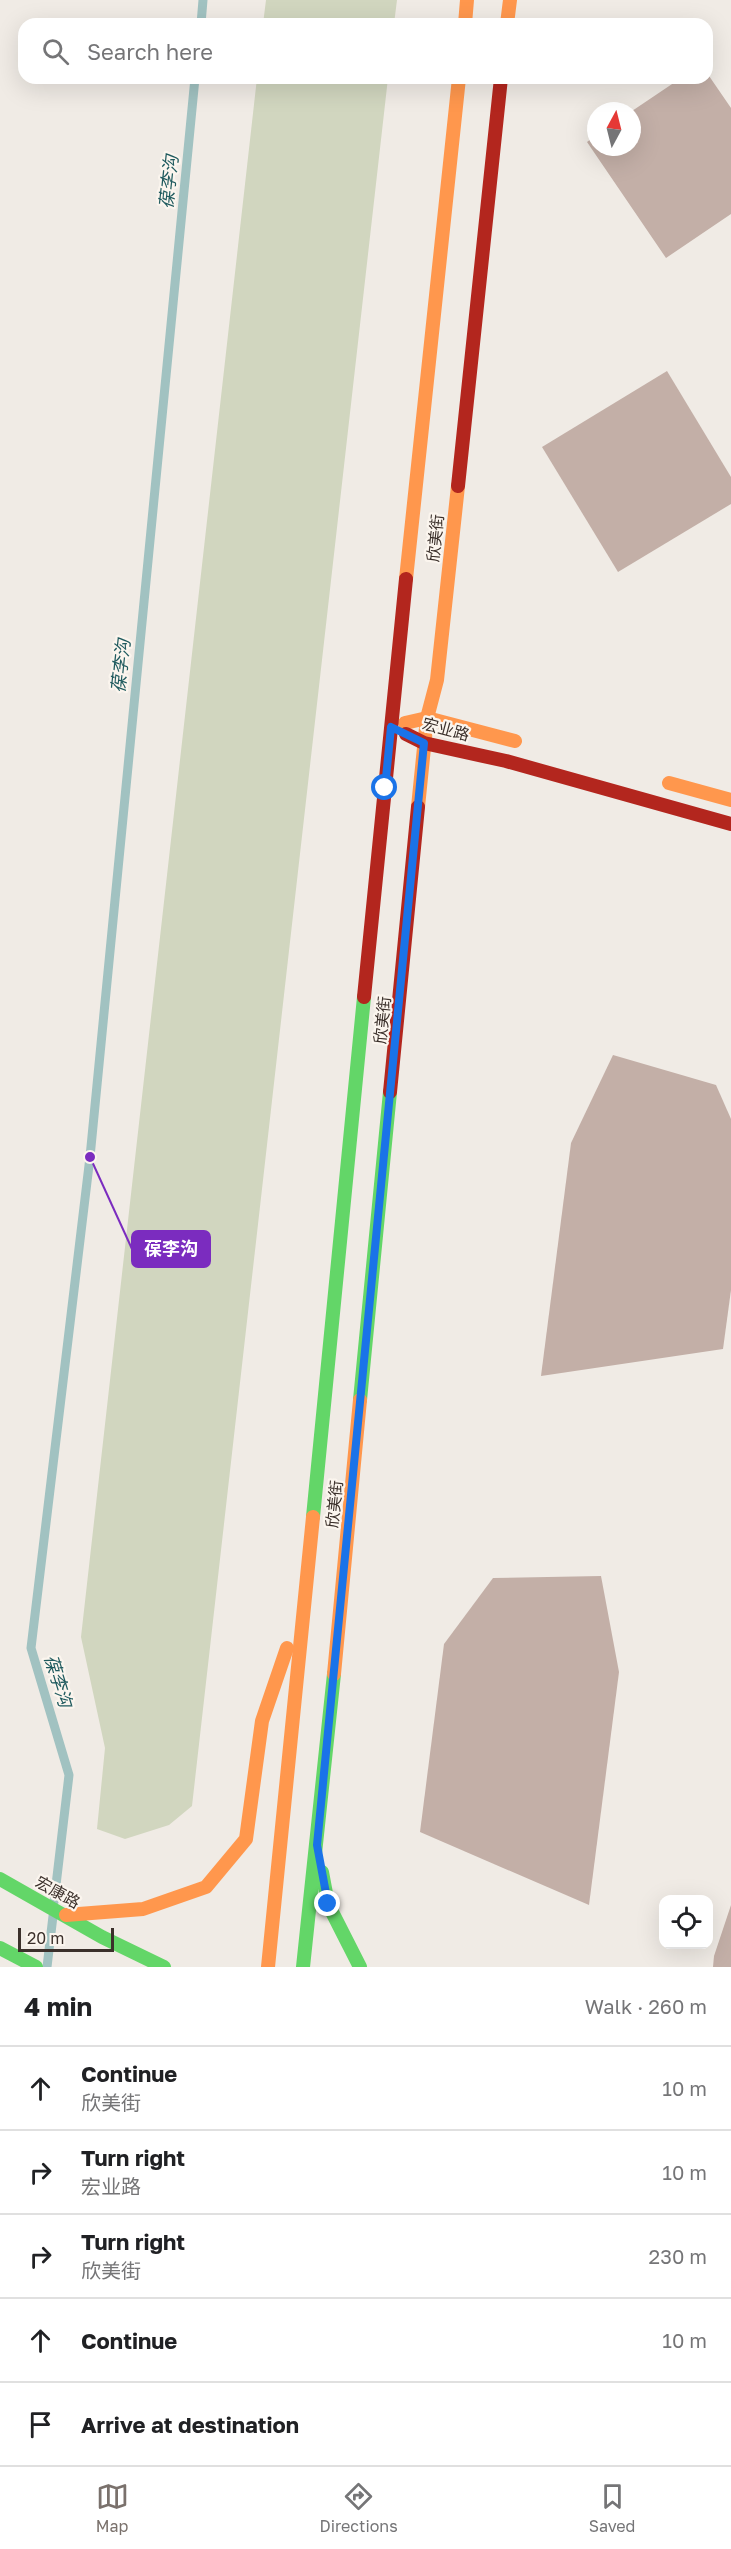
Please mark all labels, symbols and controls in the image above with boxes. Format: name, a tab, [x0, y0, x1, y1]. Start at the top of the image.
search box	[18, 18, 713, 84]
icon: search	[39, 35, 72, 68]
text: Search here	[87, 38, 213, 65]
north arrow	[587, 102, 641, 156]
water label: 葆李沟	[154, 152, 182, 210]
street label: 欣美街	[423, 513, 447, 563]
water label: 葆李沟	[106, 636, 134, 694]
street label: 宏业路	[420, 713, 472, 745]
route start	[371, 774, 397, 800]
street label: 欣美街	[370, 995, 394, 1045]
callout: 葆李沟	[132, 1231, 210, 1267]
text: 葆李沟	[144, 1237, 198, 1259]
street label: 欣美街	[322, 1479, 346, 1529]
water label: 葆李沟	[41, 1652, 78, 1712]
street label: 宏康路	[32, 1872, 84, 1912]
route end	[314, 1890, 340, 1916]
map controls	[659, 1895, 713, 1949]
button: locate	[659, 1895, 713, 1949]
scale bar	[18, 1925, 114, 1952]
text: 20 m	[27, 1928, 64, 1948]
text: 4 min	[24, 1991, 92, 2022]
text: Walk · 260 m	[585, 1994, 707, 2018]
text: Continue	[81, 2060, 177, 2087]
icon: ahead	[24, 2072, 57, 2105]
text: 10 m	[662, 2076, 707, 2100]
text: 欣美街	[81, 2090, 141, 2114]
text: Turn right	[81, 2144, 185, 2171]
icon: right	[24, 2156, 57, 2189]
text: 10 m	[662, 2160, 707, 2184]
text: 宏业路	[81, 2174, 141, 2198]
text: Turn right	[81, 2228, 185, 2255]
icon: right	[24, 2240, 57, 2273]
text: 230 m	[649, 2244, 707, 2268]
text: 欣美街	[81, 2258, 141, 2282]
icon: ahead	[24, 2324, 57, 2357]
text: Continue	[81, 2327, 177, 2354]
text: 10 m	[662, 2328, 707, 2352]
icon: arrive	[24, 2408, 57, 2441]
text: Arrive at destination	[81, 2411, 299, 2438]
tab: Map	[96, 2480, 129, 2536]
tab: Directions	[320, 2480, 398, 2536]
tab: Saved	[589, 2480, 635, 2536]

